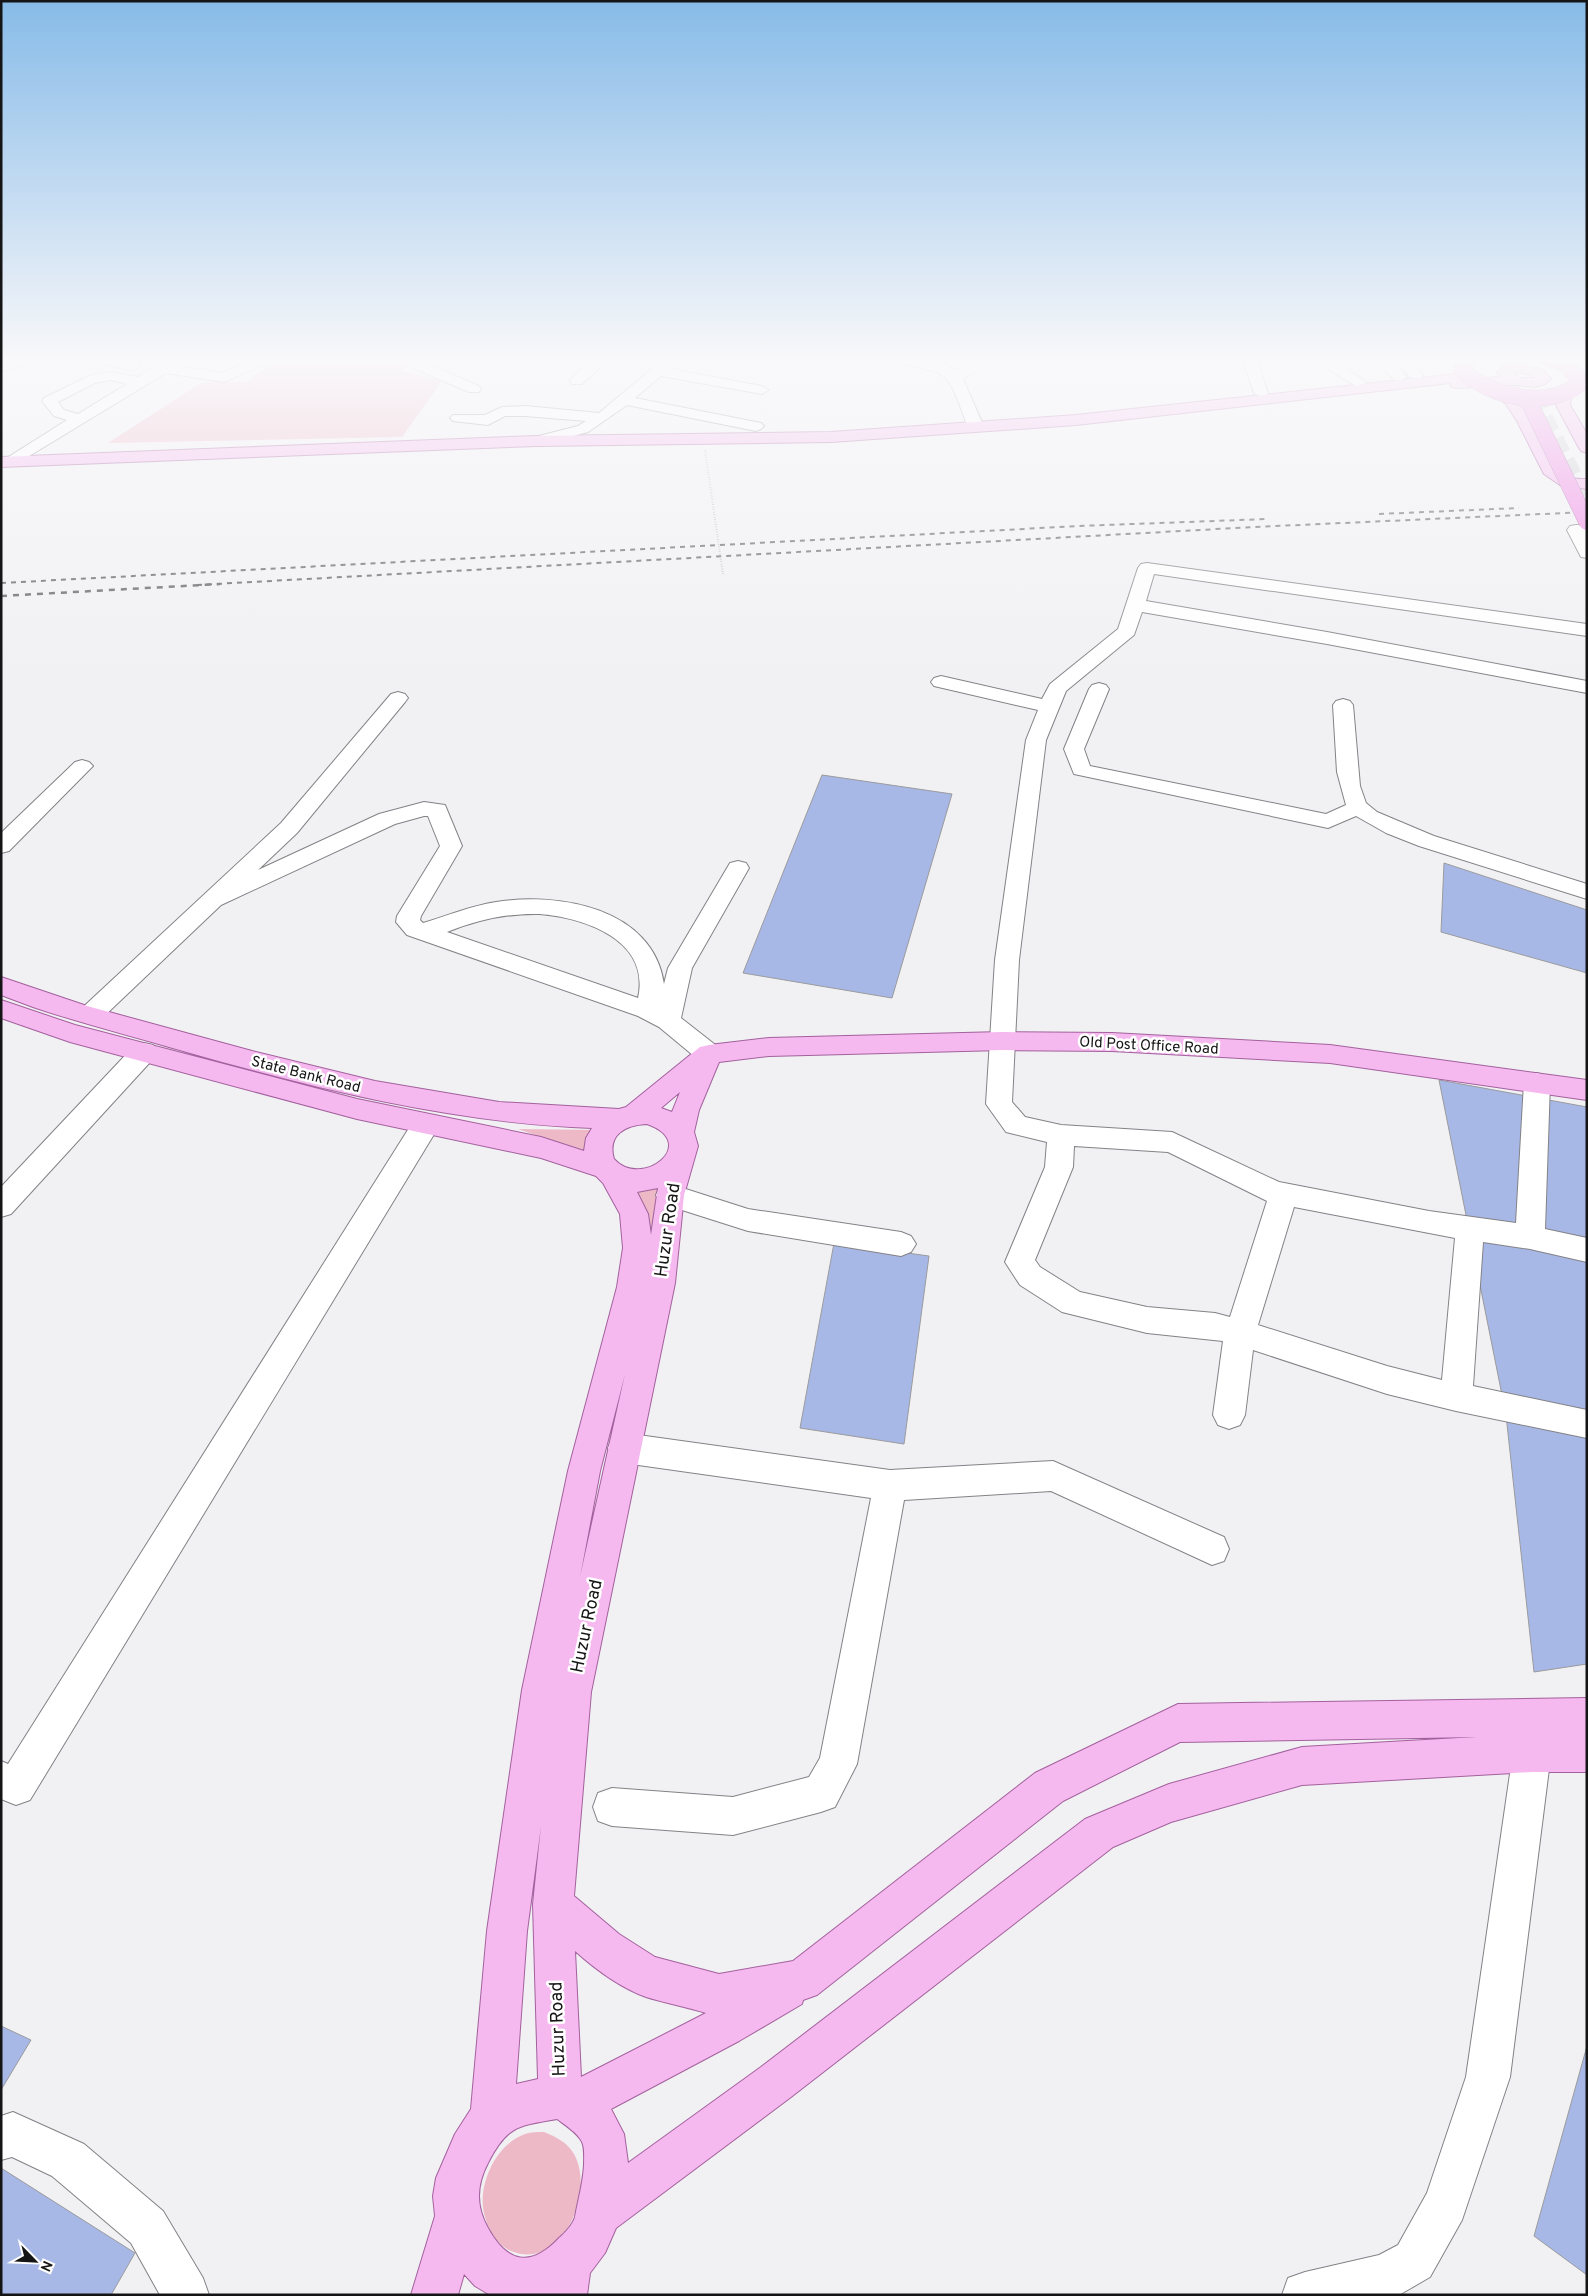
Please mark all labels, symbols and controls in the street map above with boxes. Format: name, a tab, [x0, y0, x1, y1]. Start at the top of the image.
street label: Old Post Office Road	[1079, 1033, 1219, 1060]
street label: State Bank Road	[249, 1053, 362, 1098]
street label: Huzur Road	[650, 1182, 686, 1279]
street label: Huzur Road	[566, 1577, 609, 1675]
street label: Huzur Road	[545, 1981, 572, 2077]
north arrow	[10, 2236, 60, 2286]
text: N	[36, 2258, 55, 2274]

